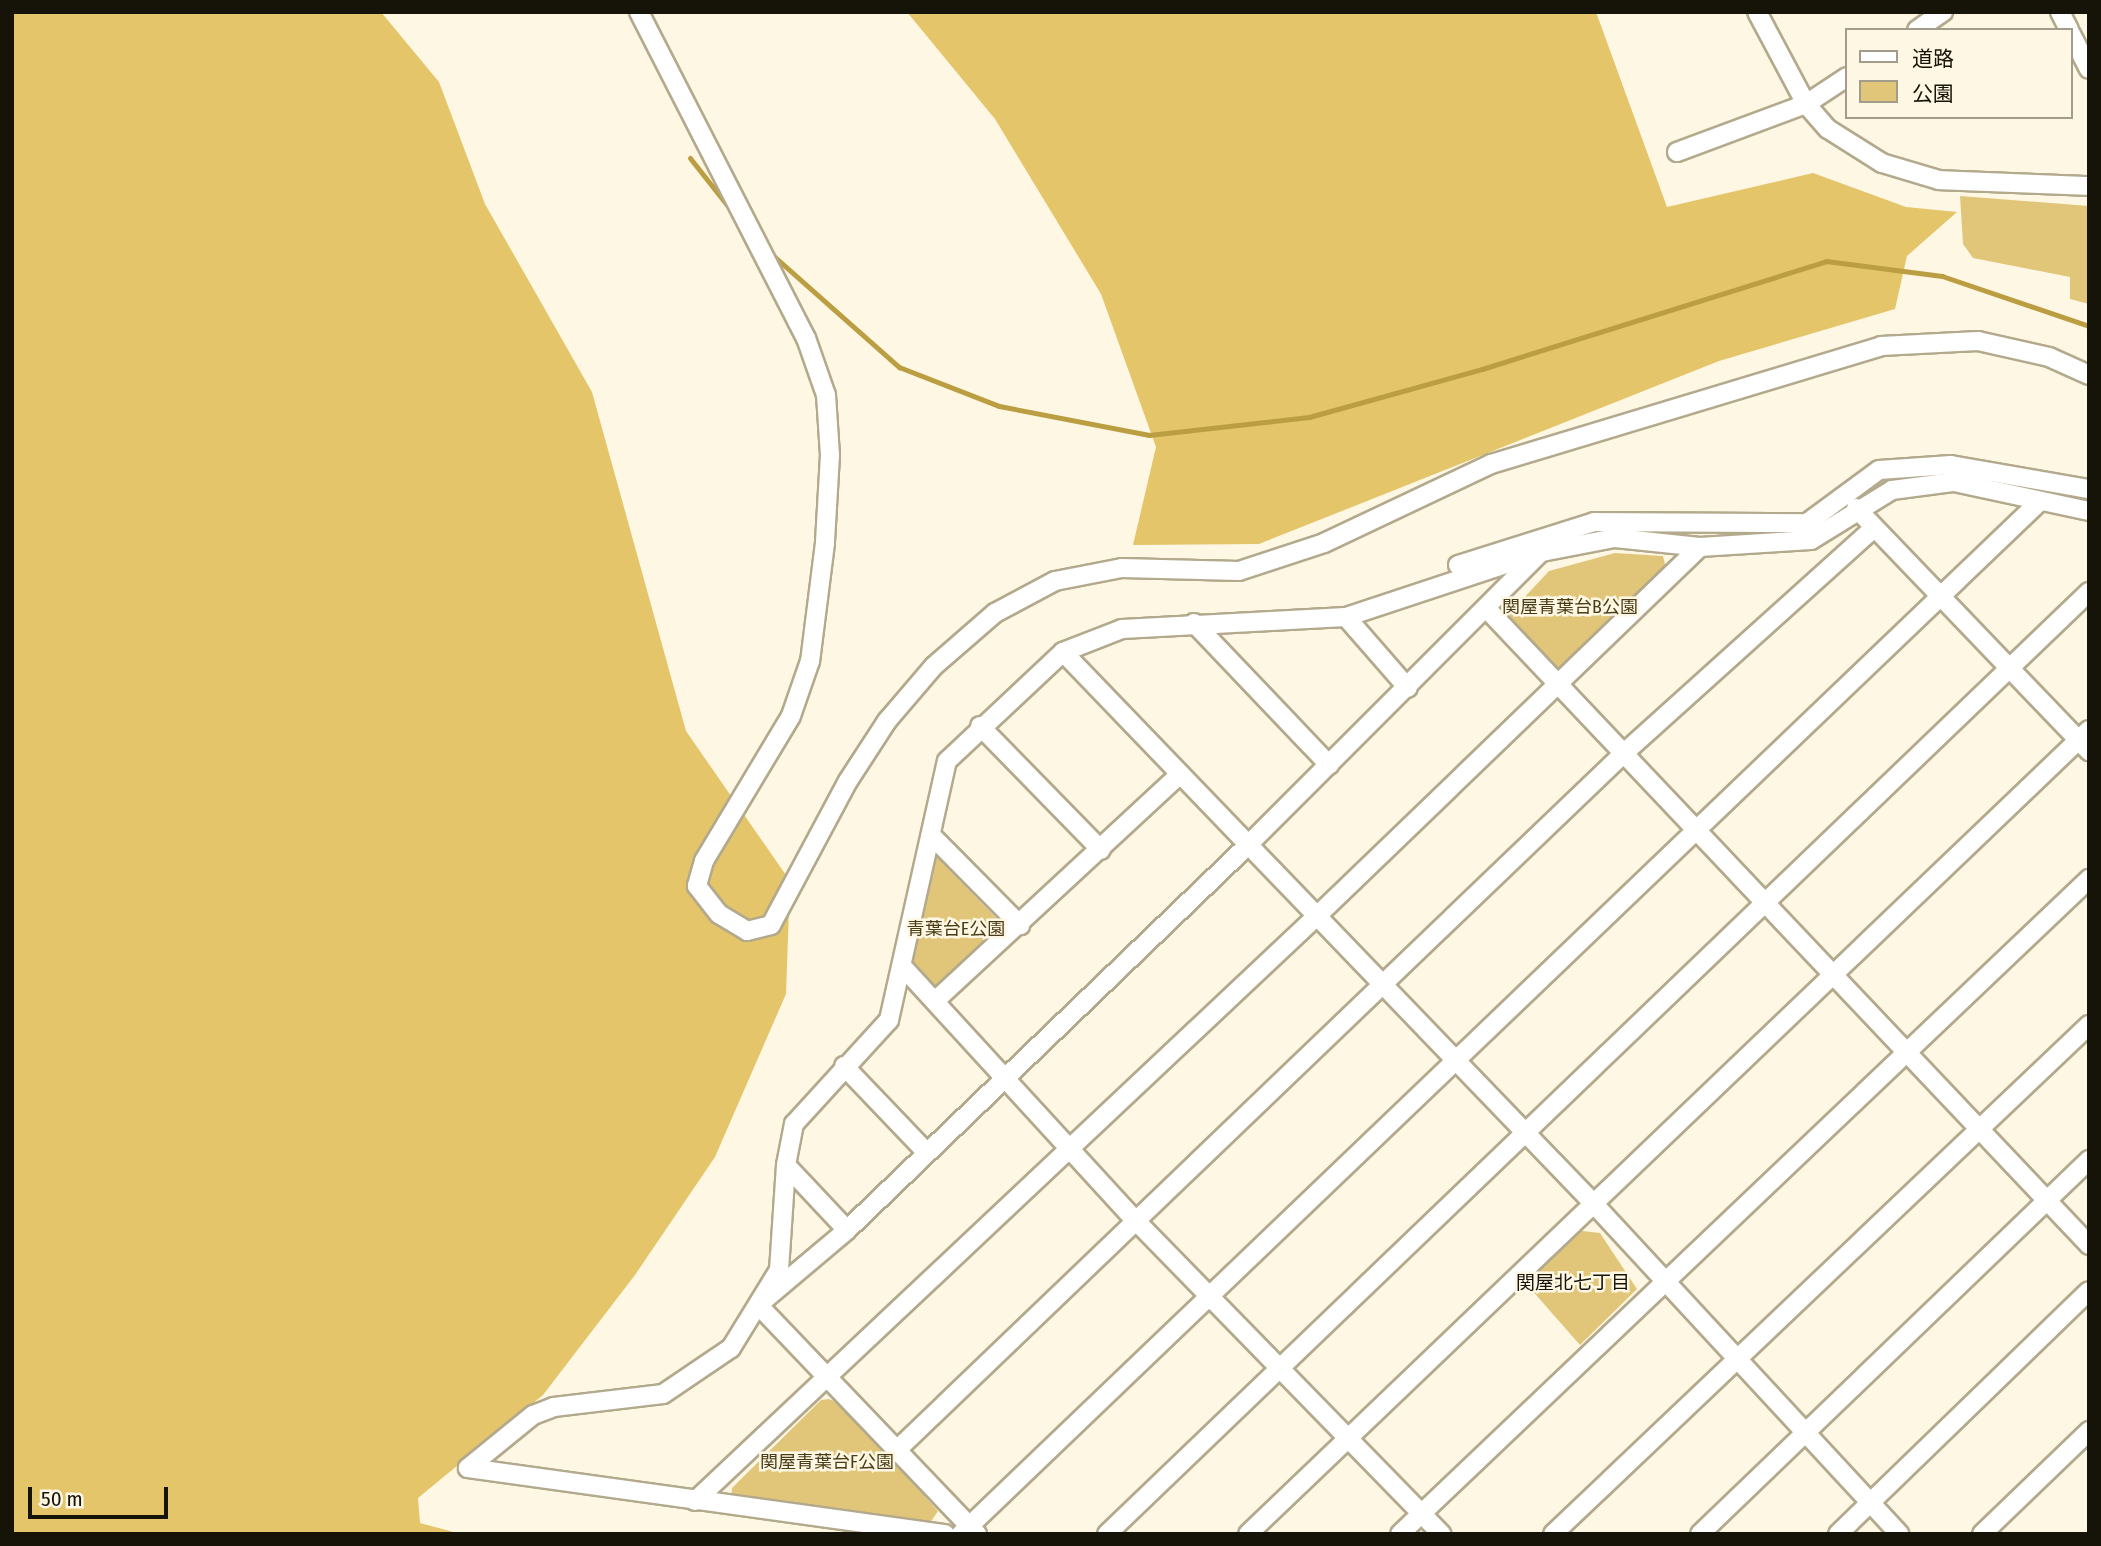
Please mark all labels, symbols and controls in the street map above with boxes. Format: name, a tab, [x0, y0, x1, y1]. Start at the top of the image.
legend	[1846, 28, 2073, 119]
text: 道路	[1912, 46, 1954, 72]
text: 公園	[1912, 81, 1954, 107]
park label: 関屋青葉台B公園	[1502, 596, 1638, 618]
park label: 青葉台E公園	[907, 918, 1005, 940]
district label: 関屋北七丁目	[1516, 1272, 1630, 1294]
park label: 関屋青葉台F公園	[760, 1451, 894, 1473]
scale bar	[32, 1472, 172, 1516]
text: 50 m	[41, 1486, 83, 1512]

